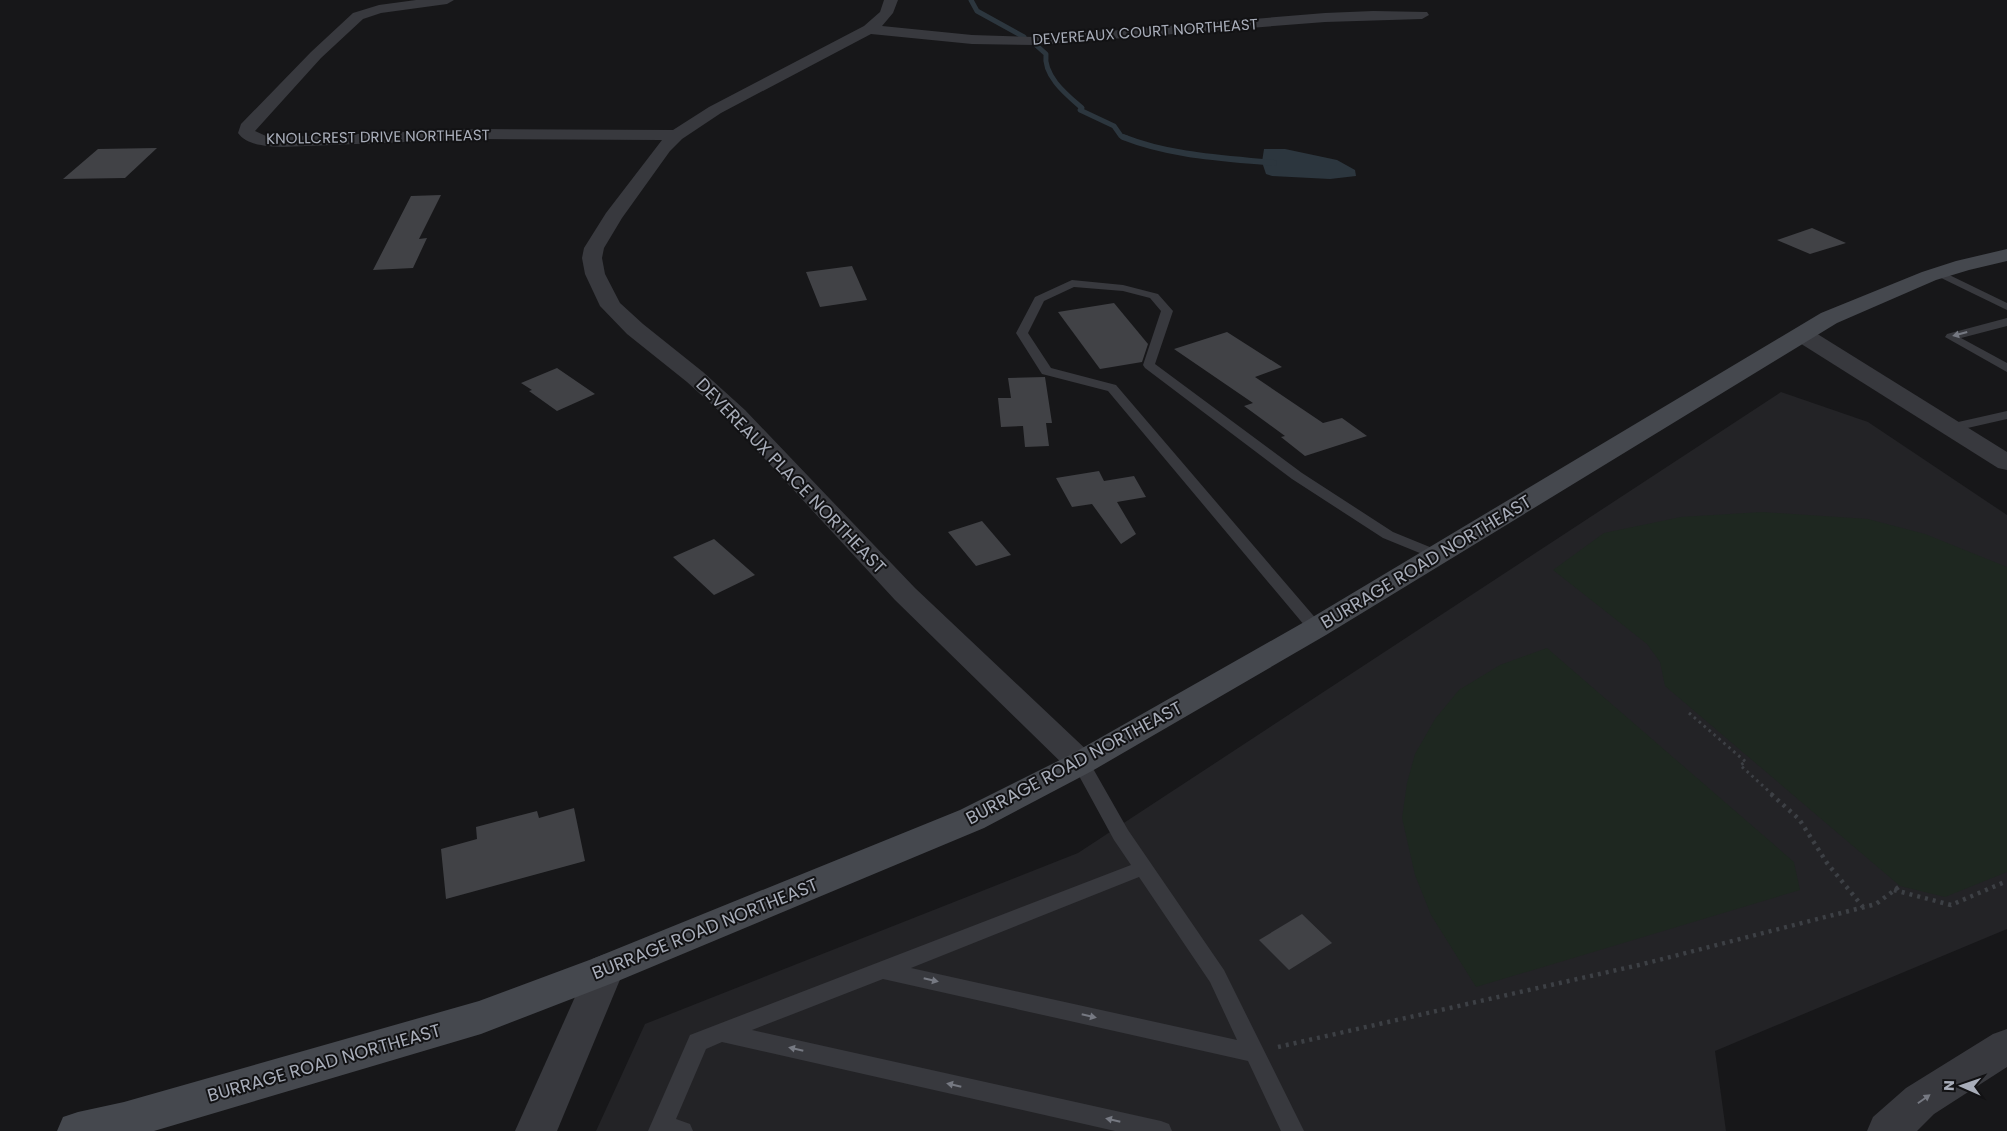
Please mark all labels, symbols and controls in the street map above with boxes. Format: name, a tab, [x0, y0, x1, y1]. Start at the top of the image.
street label: DEVEREAUX COURT NORTHEAST	[1032, 13, 1258, 50]
street label: KNOLLCREST DRIVE NORTHEAST	[266, 124, 490, 149]
one-way arrow	[1952, 331, 1967, 339]
street label: DEVEREAUX PLACE NORTHEAST	[691, 372, 892, 579]
street label: BURRAGE ROAD NORTHEAST	[1316, 489, 1536, 635]
street label: BURRAGE ROAD NORTHEAST	[961, 695, 1187, 830]
street label: BURRAGE ROAD NORTHEAST	[588, 872, 822, 985]
one-way arrow	[923, 976, 938, 984]
one-way arrow	[1082, 1012, 1097, 1020]
street label: BURRAGE ROAD NORTHEAST	[204, 1017, 444, 1108]
one-way arrow	[787, 1045, 803, 1053]
north arrow	[1937, 1061, 1987, 1111]
text: N	[1939, 1080, 1959, 1091]
one-way arrow	[947, 1081, 962, 1089]
one-way arrow	[1918, 1094, 1931, 1104]
one-way arrow	[1106, 1116, 1121, 1124]

